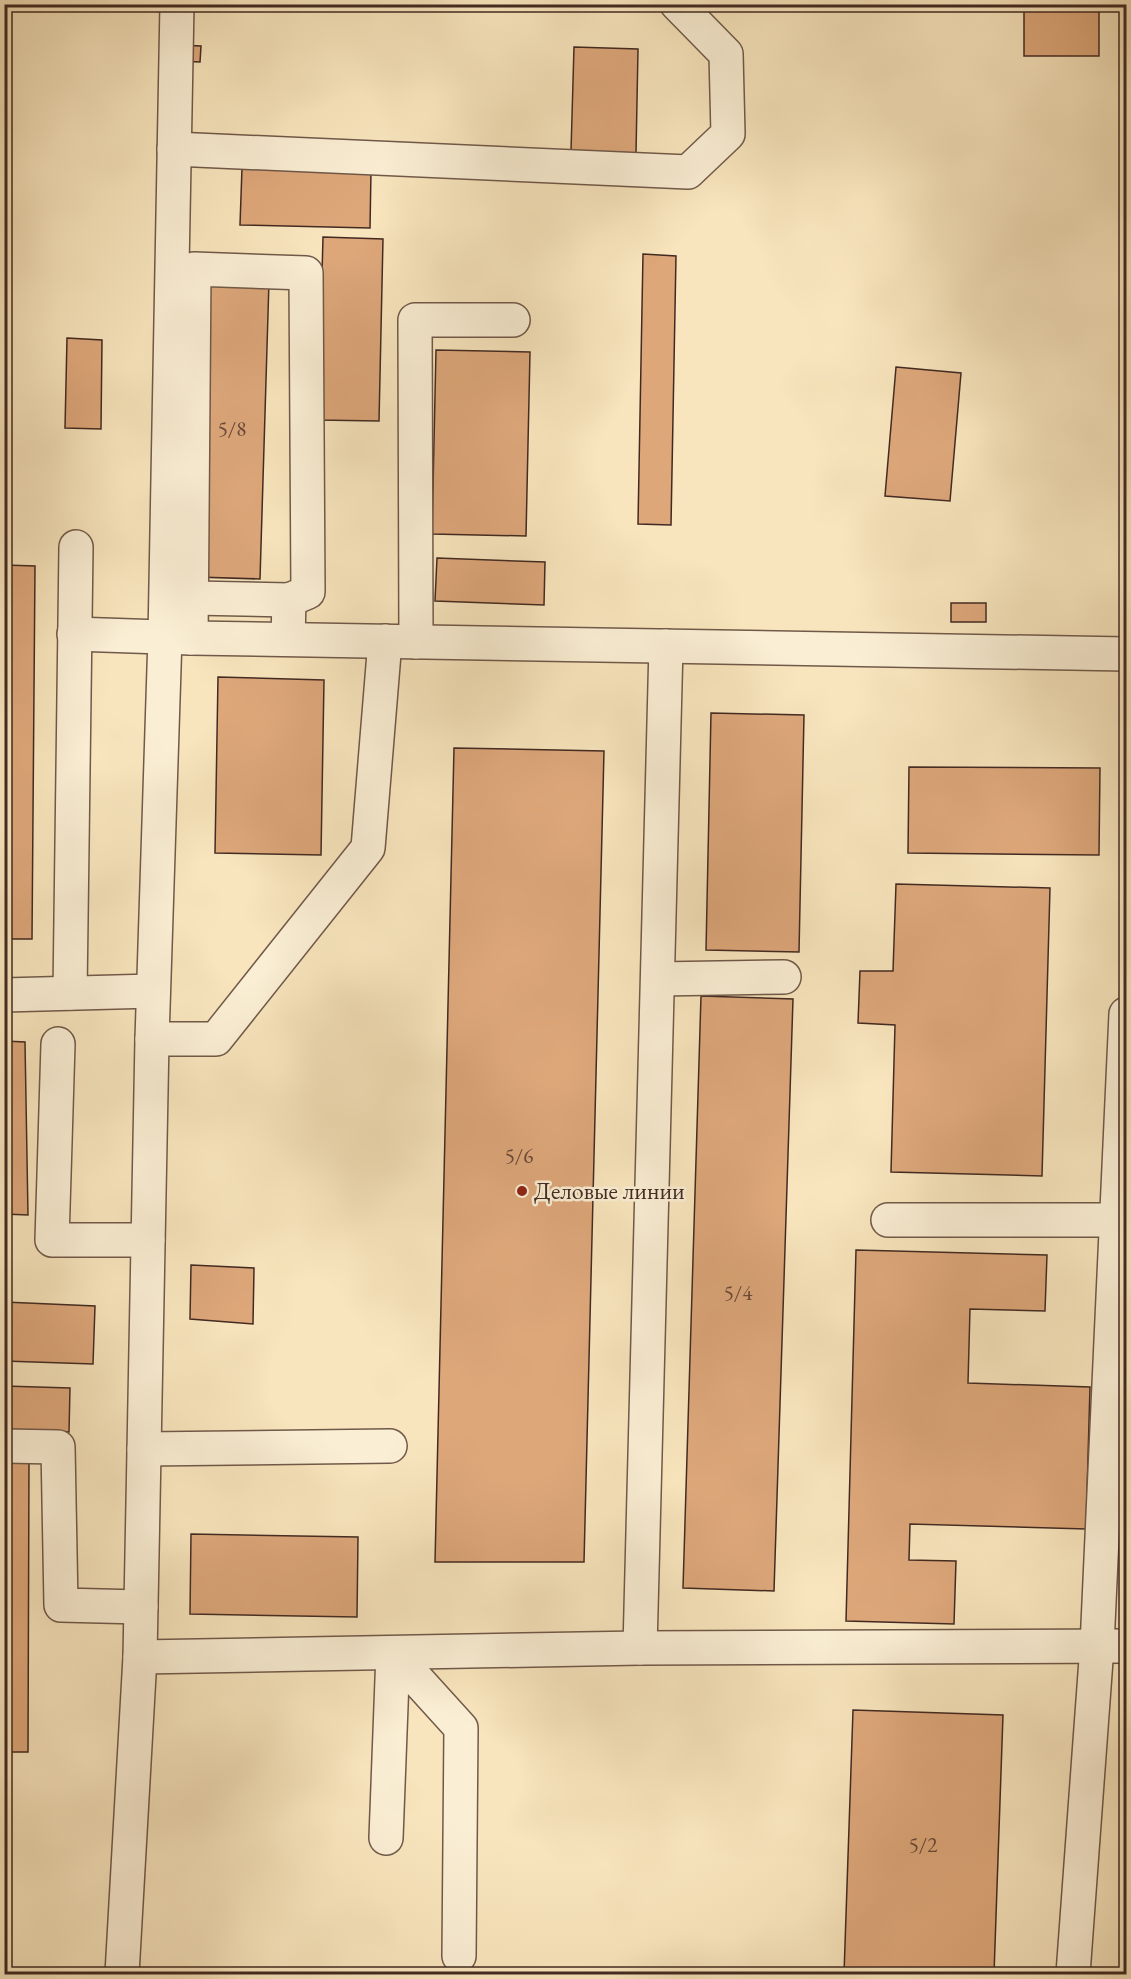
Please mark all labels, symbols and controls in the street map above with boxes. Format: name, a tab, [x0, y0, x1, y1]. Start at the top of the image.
house number: 5/8	[218, 415, 246, 442]
house number: 5/6	[505, 1142, 533, 1169]
place label: Деловые линии	[534, 1175, 685, 1206]
marker: Деловые линии	[515, 1184, 529, 1198]
house number: 5/4	[724, 1279, 753, 1306]
house number: 5/2	[909, 1831, 937, 1858]

